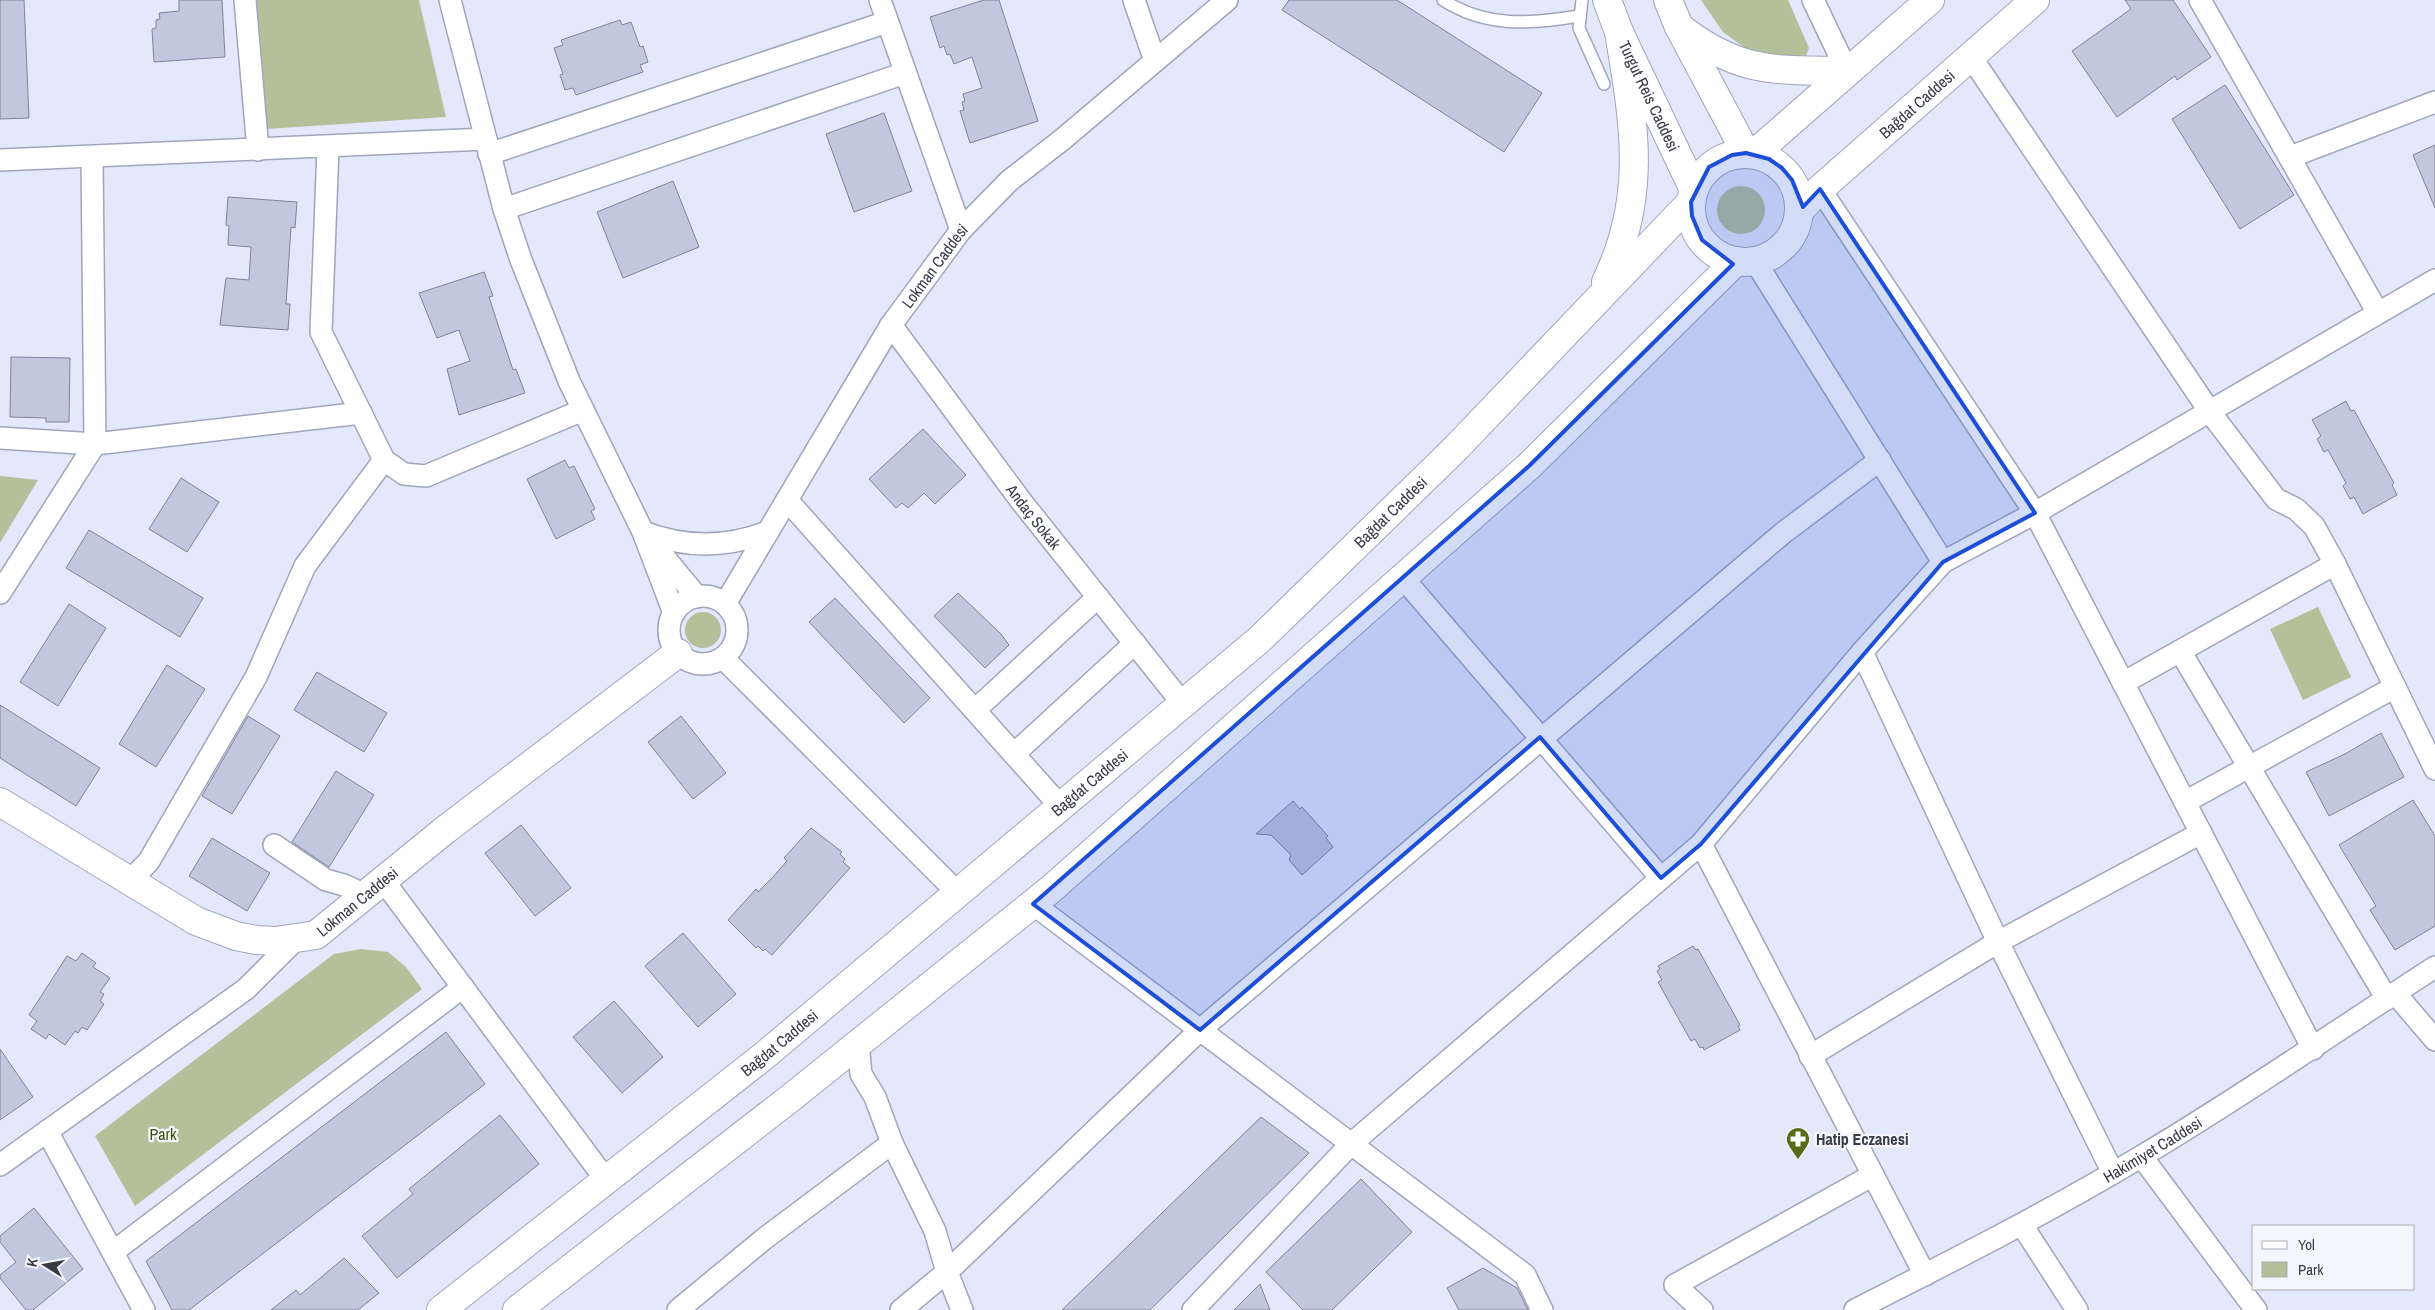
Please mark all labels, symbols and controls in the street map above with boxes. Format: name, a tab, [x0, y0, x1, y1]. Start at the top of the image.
street label: Turgut Reis Caddesi	[1614, 37, 1685, 155]
street label: Bağdat Caddesi	[1874, 64, 1960, 143]
street label: Lokman Caddesi	[896, 219, 972, 312]
street label: Bağdat Caddesi	[1349, 471, 1432, 553]
street label: Andaç Sokak	[1001, 479, 1067, 554]
street label: Bağdat Caddesi	[1046, 744, 1132, 821]
street label: Lokman Caddesi	[312, 862, 403, 941]
street label: Bağdat Caddesi	[736, 1004, 822, 1081]
street label: Hakimiyet Caddesi	[2099, 1111, 2206, 1188]
park label: Park	[150, 1123, 177, 1145]
pharmacy icon: Hatip Eczanesi	[1785, 1126, 1811, 1160]
place label: Hatip Eczanesi	[1816, 1128, 1909, 1150]
legend	[2252, 1225, 2415, 1290]
text: Yol	[2298, 1234, 2315, 1255]
north arrow	[20, 1240, 70, 1290]
text: K	[23, 1256, 42, 1268]
text: Park	[2298, 1259, 2324, 1280]

